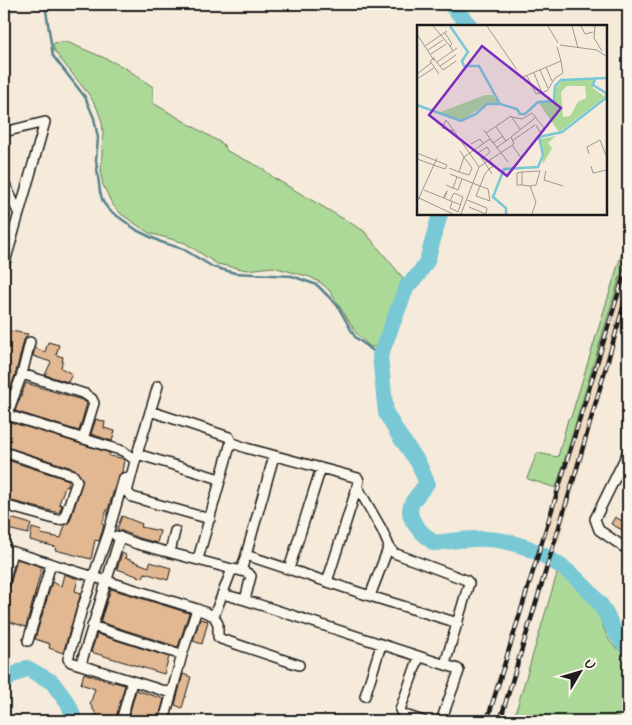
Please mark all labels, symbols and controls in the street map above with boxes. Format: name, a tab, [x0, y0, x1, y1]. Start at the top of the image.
inset map	[417, 25, 607, 215]
north arrow	[554, 648, 604, 698]
text: U	[580, 655, 599, 674]

